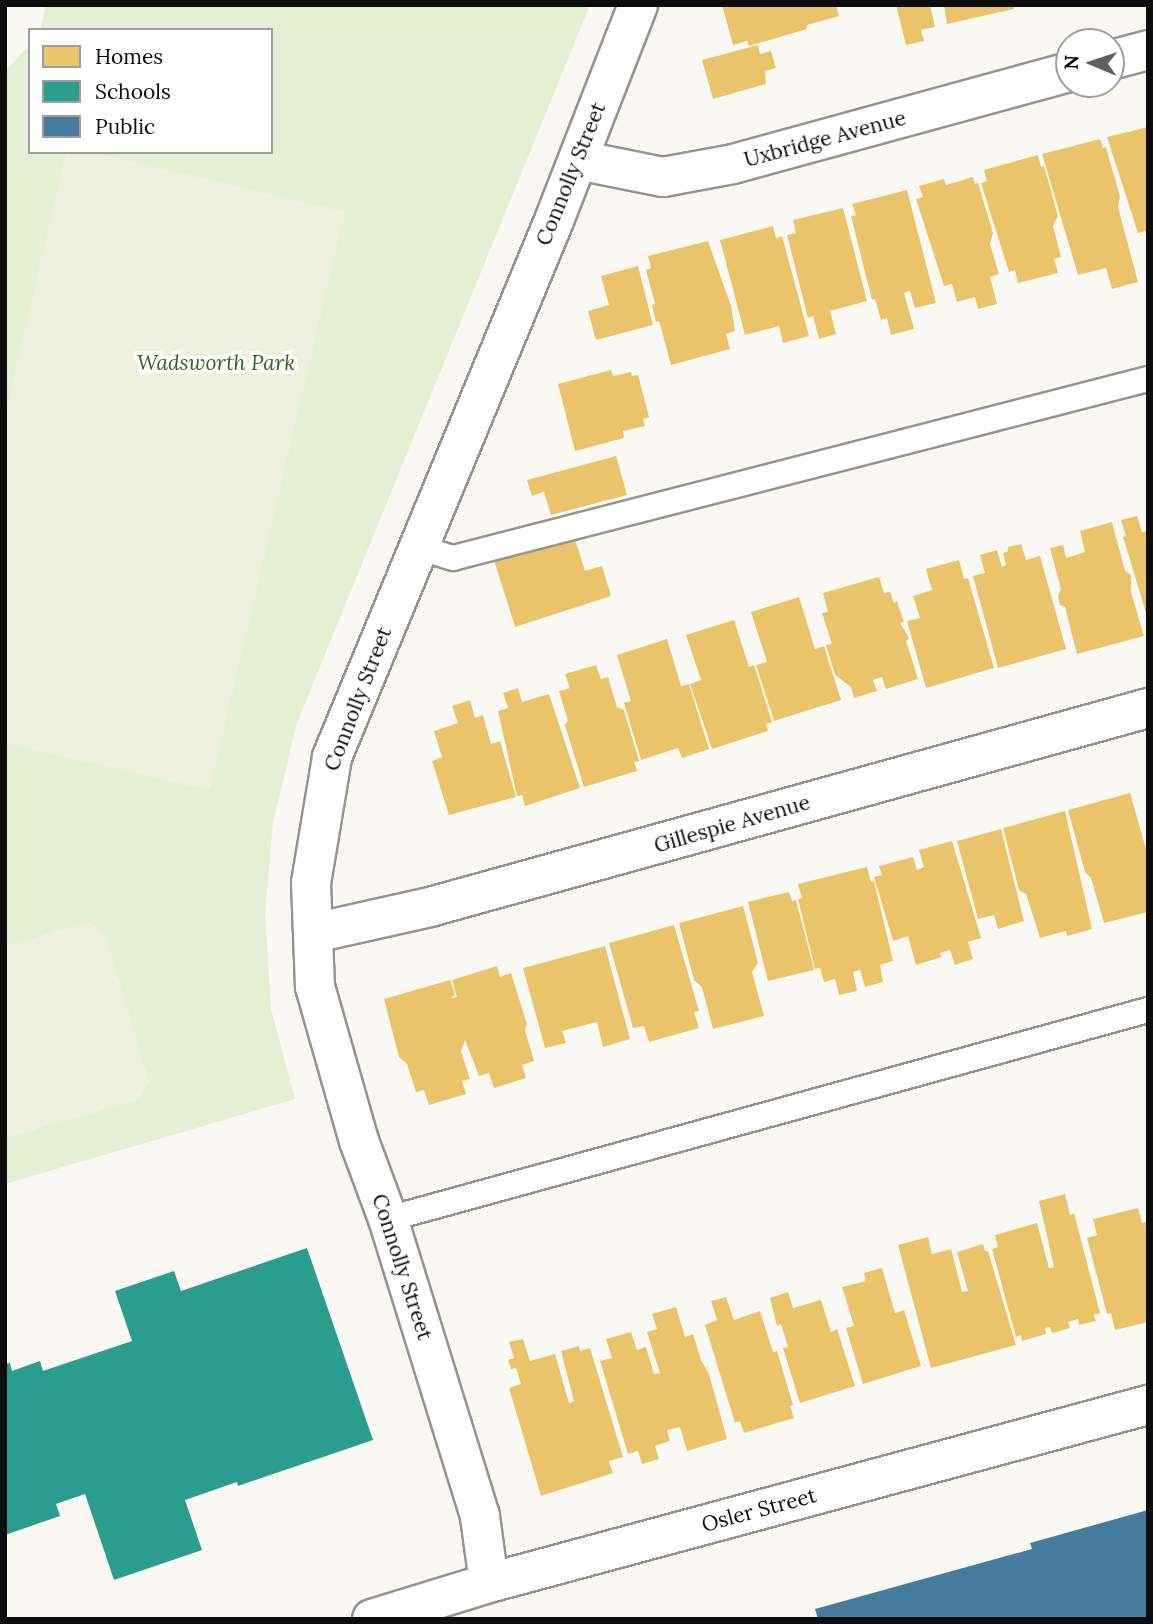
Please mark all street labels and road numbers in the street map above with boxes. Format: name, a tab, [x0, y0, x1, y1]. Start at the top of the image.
street label: Connolly Street	[531, 99, 611, 249]
street label: Uxbridge Avenue	[741, 105, 909, 173]
street label: Connolly Street	[319, 623, 397, 775]
street label: Gillespie Avenue	[651, 790, 813, 858]
street label: Connolly Street	[366, 1191, 438, 1343]
street label: Osler Street	[699, 1483, 819, 1537]

